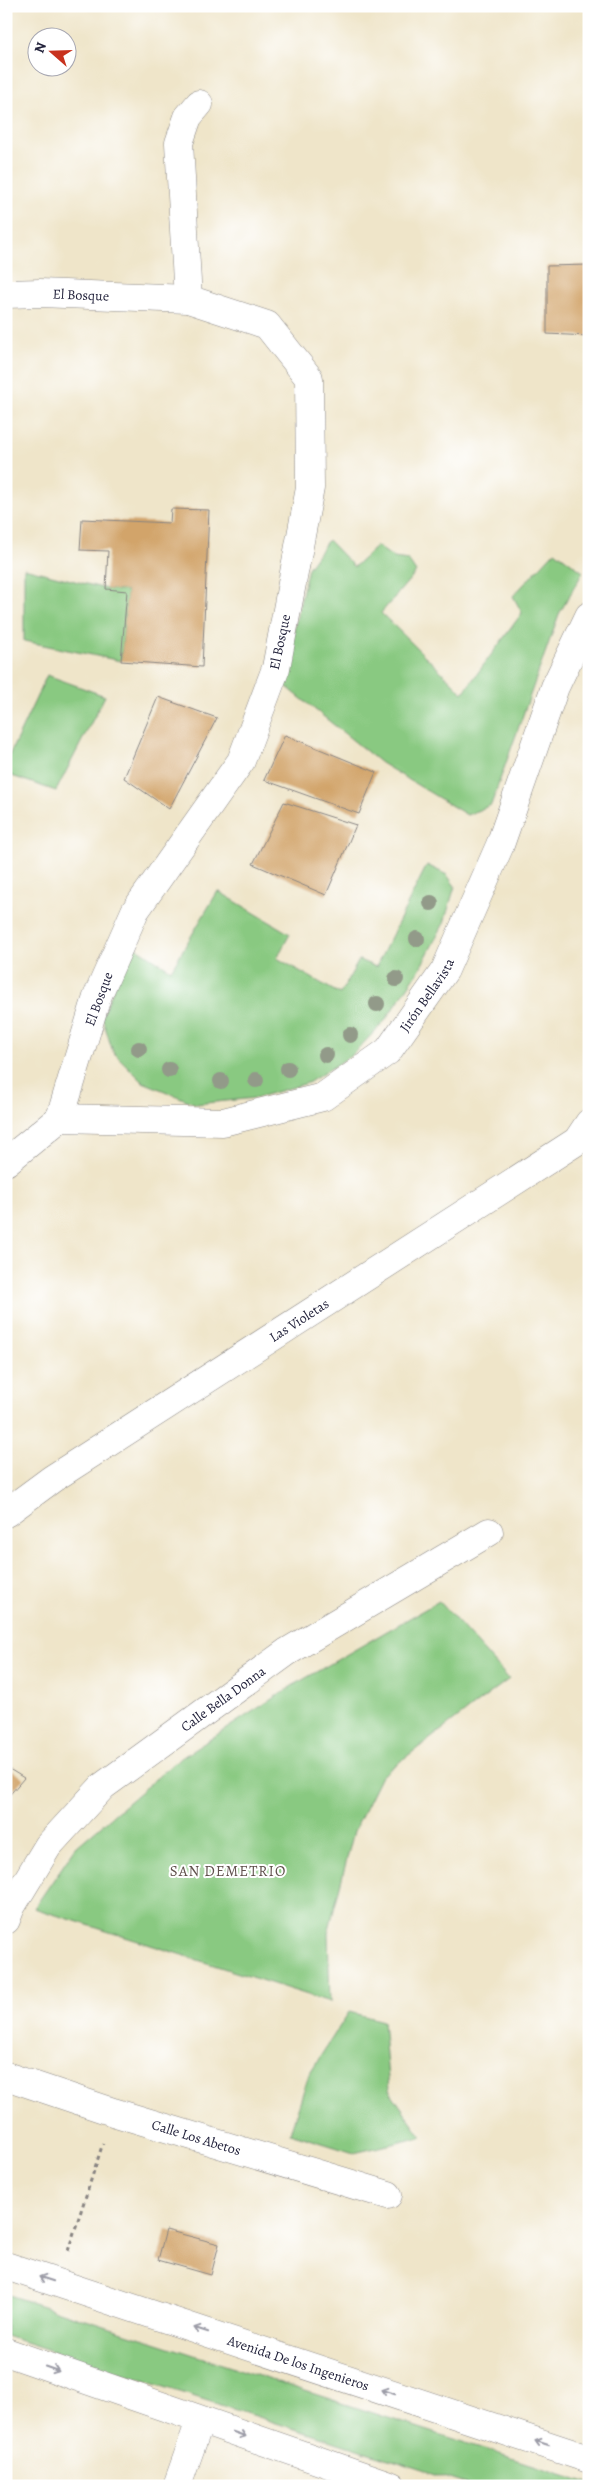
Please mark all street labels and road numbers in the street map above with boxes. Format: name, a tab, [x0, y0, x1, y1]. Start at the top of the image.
street label: El Bosque	[52, 284, 110, 305]
street label: El Bosque	[265, 612, 295, 672]
street label: Jirón Bellavista	[395, 955, 459, 1036]
street label: El Bosque	[80, 969, 118, 1029]
street label: Las Violetas	[266, 1294, 333, 1346]
street label: Calle Bella Donna	[177, 1661, 270, 1736]
street label: Calle Los Abetos	[149, 2115, 243, 2160]
street label: Avenida De los Ingenieros	[224, 2330, 372, 2395]

